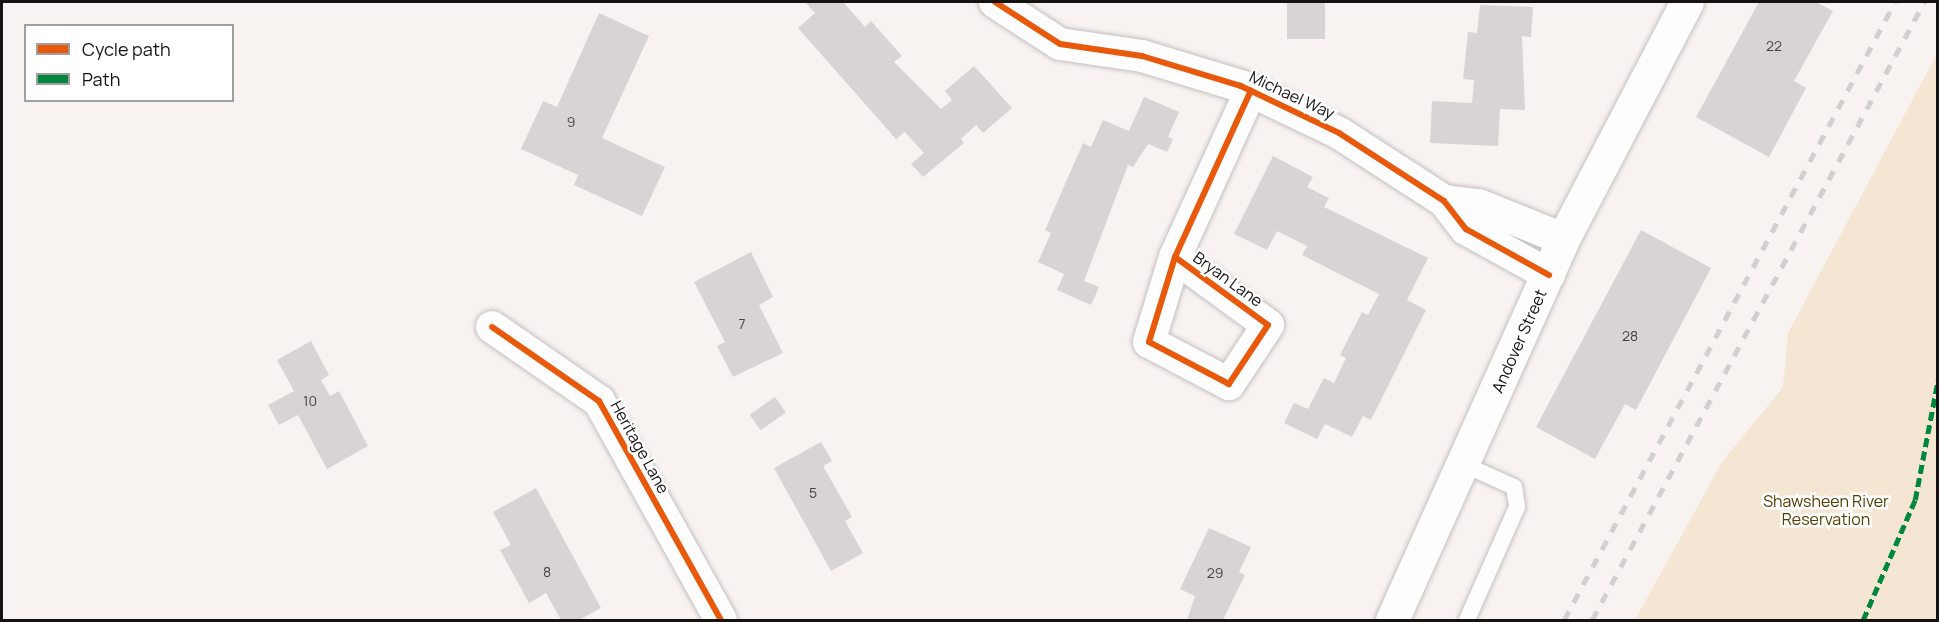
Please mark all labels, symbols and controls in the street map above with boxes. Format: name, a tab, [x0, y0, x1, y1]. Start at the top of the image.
legend	[24, 24, 234, 102]
text: Cycle path	[82, 37, 171, 61]
house number: 22	[1766, 38, 1782, 54]
text: Path	[82, 67, 120, 91]
street label: Michael Way	[1246, 67, 1338, 123]
house number: 9	[567, 114, 575, 130]
street label: Bryan Lane	[1190, 247, 1266, 311]
street label: Andover Street	[1488, 286, 1550, 396]
house number: 7	[738, 316, 746, 332]
house number: 28	[1622, 328, 1638, 344]
house number: 10	[303, 393, 317, 409]
street label: Heritage Lane	[607, 397, 673, 497]
house number: 5	[809, 485, 817, 501]
park label: Shawsheen River Reservation	[1763, 491, 1889, 529]
house number: 8	[543, 564, 551, 580]
house number: 29	[1207, 565, 1223, 581]

